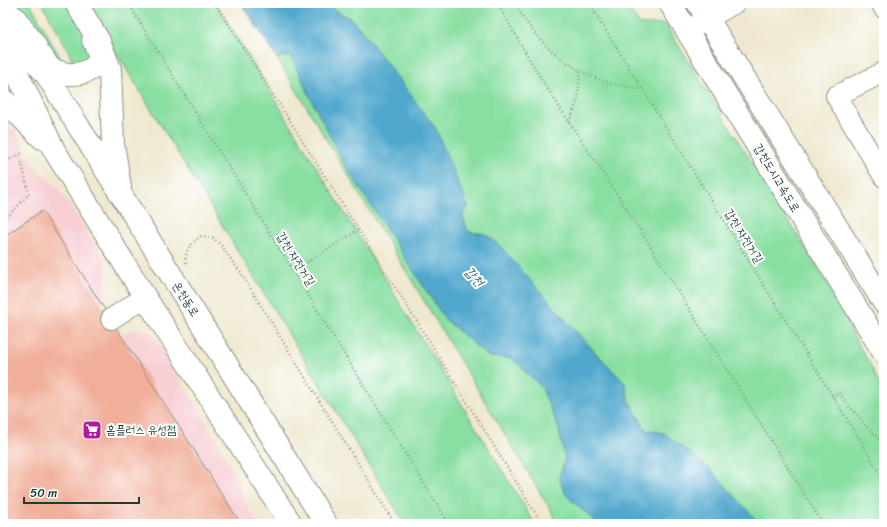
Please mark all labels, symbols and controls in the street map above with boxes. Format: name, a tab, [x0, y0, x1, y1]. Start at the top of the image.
street label: 갑천도시고속도로	[748, 139, 806, 217]
street label: 갑천 자전거길	[718, 204, 770, 268]
street label: 갑천 자전거길	[270, 227, 322, 291]
water label: 갑천	[459, 261, 491, 293]
street label: 온천동로	[166, 277, 206, 321]
supermarket icon: 홈플러스 유성점	[81, 419, 103, 441]
place label: 홈플러스 유성점	[106, 419, 177, 441]
scale bar	[24, 479, 139, 505]
text: 50 m	[30, 482, 57, 504]

